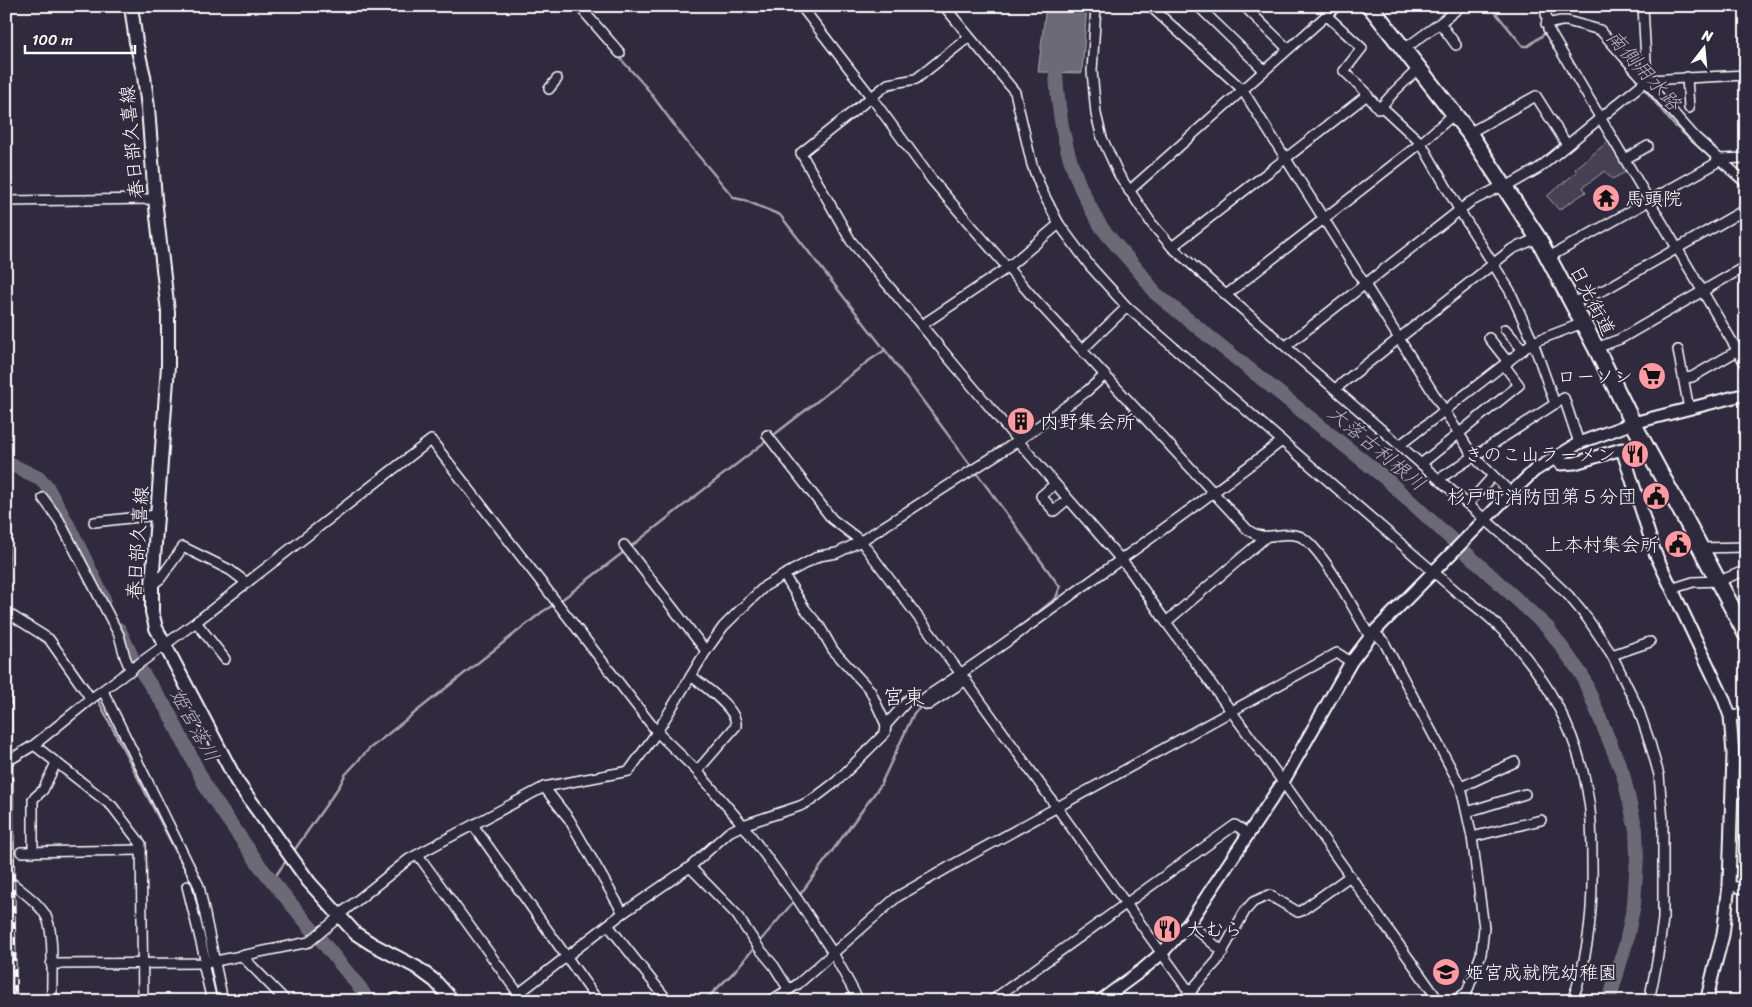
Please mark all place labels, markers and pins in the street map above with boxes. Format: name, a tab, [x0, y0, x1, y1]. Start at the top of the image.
place label: 馬頭院	[1625, 182, 1682, 215]
temple icon: 馬頭院	[1591, 183, 1621, 213]
place label: ローソン	[1557, 360, 1633, 393]
supermarket icon: ローソン	[1637, 361, 1667, 391]
place label: 内野集会所	[1040, 405, 1135, 438]
building icon: 内野集会所	[1006, 406, 1036, 436]
place label: きのこ山ラーメン	[1464, 438, 1616, 471]
restaurant icon: きのこ山ラーメン	[1620, 439, 1650, 469]
place label: 杉戸町消防団第５分団	[1447, 480, 1637, 513]
public building icon: 杉戸町消防団第５分団	[1641, 481, 1671, 511]
place label: 上本村集会所	[1545, 528, 1659, 561]
public building icon: 上本村集会所	[1663, 529, 1693, 559]
place label: 大むら	[1186, 913, 1243, 946]
restaurant icon: 大むら	[1152, 914, 1182, 944]
place label: 姫宮成就院幼稚園	[1465, 956, 1617, 989]
school or university icon: 姫宮成就院幼稚園	[1431, 957, 1461, 987]

